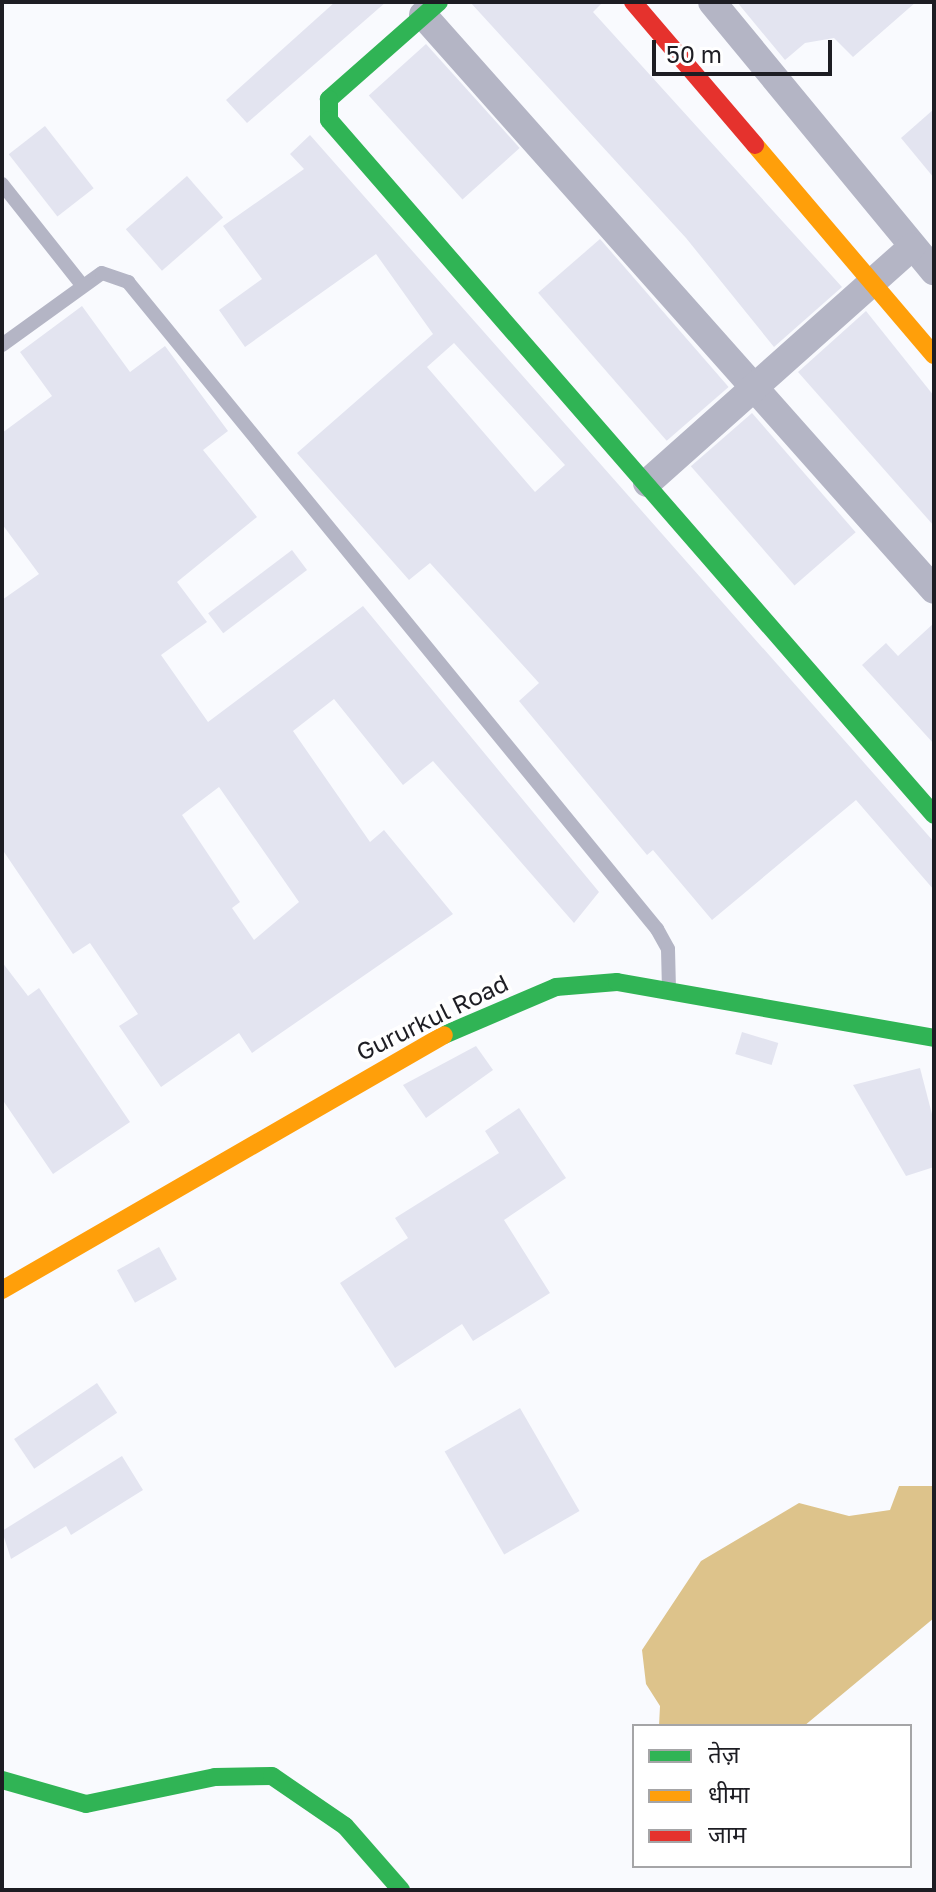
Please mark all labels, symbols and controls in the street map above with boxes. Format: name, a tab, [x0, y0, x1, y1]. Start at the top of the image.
scale bar	[656, 24, 836, 74]
text: 50 m	[666, 39, 722, 68]
street label: Gururkul Road	[351, 968, 513, 1066]
legend	[632, 1724, 912, 1868]
text: तेज़	[708, 1739, 740, 1768]
text: धीमा	[708, 1779, 750, 1808]
text: जाम	[708, 1819, 746, 1848]

